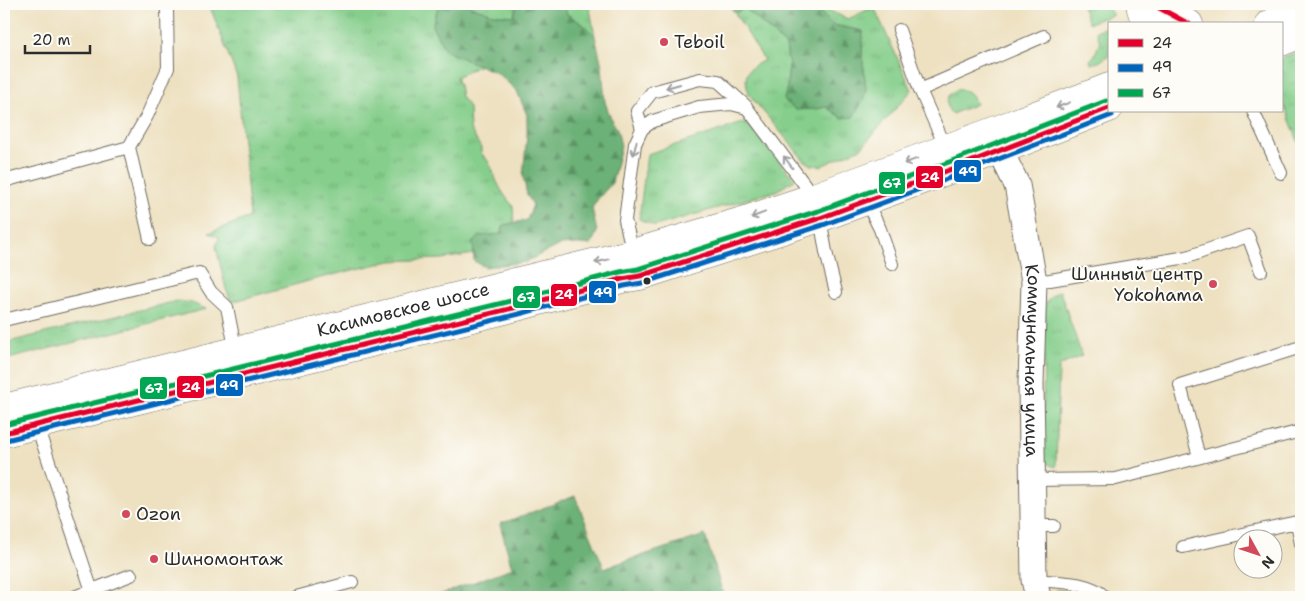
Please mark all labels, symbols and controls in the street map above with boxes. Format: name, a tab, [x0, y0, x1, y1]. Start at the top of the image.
scale bar	[25, 22, 90, 54]
legend	[1108, 22, 1282, 112]
text: 20 m	[32, 30, 71, 50]
place label: Teboil	[674, 30, 725, 54]
text: 24	[1152, 33, 1172, 53]
marker: Teboil	[658, 36, 670, 48]
text: 49	[1152, 57, 1172, 77]
one-way arrow	[666, 82, 682, 91]
text: 67	[1152, 83, 1171, 103]
one-way arrow	[1056, 100, 1071, 110]
one-way arrow	[630, 139, 640, 155]
one-way arrow	[782, 155, 793, 169]
one-way arrow	[904, 157, 919, 166]
line badge: 49	[953, 159, 982, 183]
text: 49	[958, 162, 978, 180]
line badge: 24	[915, 165, 944, 189]
text: 24	[920, 168, 940, 186]
line badge: 67	[878, 171, 906, 195]
text: 67	[883, 174, 902, 192]
one-way arrow	[751, 211, 766, 220]
one-way arrow	[595, 257, 611, 267]
street label: Коммунальная улица	[1019, 262, 1047, 457]
place label: Шинный центр Yokohama	[1071, 262, 1203, 307]
unlabelled marker	[642, 276, 652, 286]
street label: Касимовское шоссе	[314, 277, 492, 342]
marker: Шинный центр Yokohama	[1207, 278, 1219, 290]
line badge: 49	[588, 280, 617, 304]
line badge: 24	[550, 283, 578, 307]
text: 49	[593, 283, 613, 301]
line badge: 67	[512, 285, 541, 309]
text: 24	[554, 285, 574, 303]
text: 67	[517, 288, 536, 306]
line badge: 49	[215, 373, 244, 397]
line badge: 24	[176, 375, 205, 399]
line badge: 67	[139, 376, 168, 400]
text: 49	[219, 376, 239, 394]
text: 24	[181, 378, 201, 396]
text: 67	[145, 379, 164, 397]
place label: Ozon	[136, 502, 181, 526]
marker: Ozon	[120, 508, 132, 520]
north arrow	[1232, 528, 1282, 578]
place label: Шиномонтаж	[164, 547, 283, 571]
text: N	[1257, 552, 1278, 572]
marker: Шиномонтаж	[148, 553, 160, 565]

